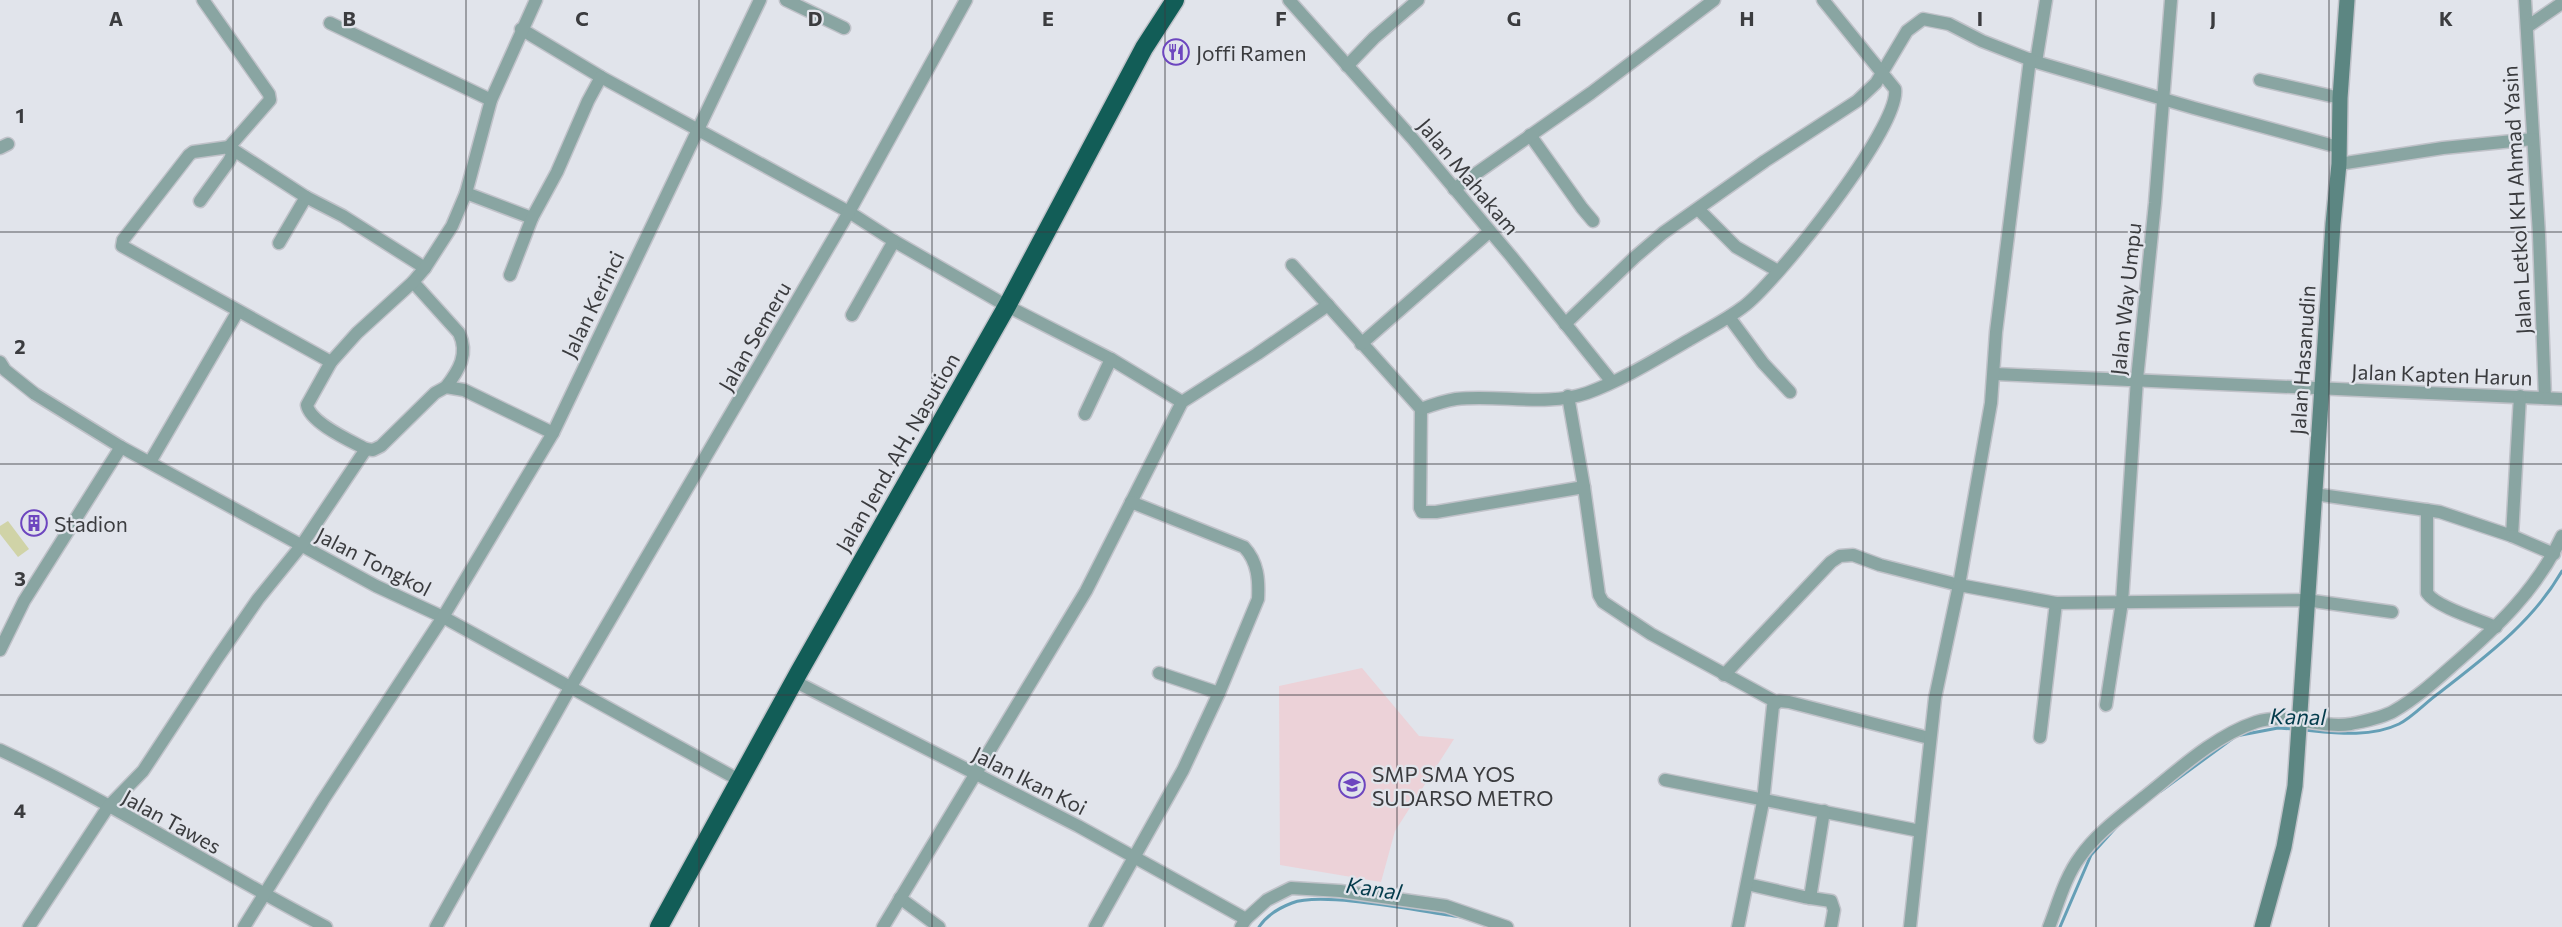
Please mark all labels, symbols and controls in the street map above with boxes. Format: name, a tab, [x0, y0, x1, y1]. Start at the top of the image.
text: A	[109, 6, 123, 30]
text: B	[342, 6, 356, 30]
text: C	[575, 6, 589, 30]
text: D	[808, 6, 822, 30]
text: E	[1042, 6, 1054, 30]
text: F	[1275, 6, 1287, 30]
text: G	[1507, 6, 1521, 30]
text: H	[1740, 6, 1755, 30]
text: I	[1977, 6, 1983, 30]
text: J	[2210, 6, 2216, 30]
text: K	[2439, 6, 2453, 30]
restaurant icon: Joffi Ramen	[1161, 37, 1191, 67]
place label: Joffi Ramen	[1196, 40, 1306, 65]
street label: Jalan Letkol KH Ahmad Yasin	[2496, 65, 2536, 335]
text: 1	[15, 103, 25, 127]
street label: Jalan Mahakam	[1413, 113, 1525, 239]
street label: Jalan Way Umpu	[2105, 221, 2145, 377]
street label: Jalan Kerinci	[555, 247, 629, 361]
street label: Jalan Semeru	[713, 277, 795, 395]
street label: Jalan Hasanudin	[2284, 284, 2320, 436]
text: 2	[14, 334, 26, 358]
street label: Jalan Jend. AH. Nasution	[830, 348, 964, 556]
street label: Jalan Kapten Harun	[2351, 358, 2533, 390]
building icon: Stadion	[19, 508, 49, 538]
place label: Stadion	[54, 511, 128, 536]
street label: Jalan Tongkol	[312, 521, 436, 601]
text: 3	[14, 566, 26, 590]
water label: Kanal	[2270, 702, 2327, 730]
street label: Jalan Ikan Koi	[969, 740, 1091, 820]
place label: SMP SMA YOS SUDARSO METRO	[1372, 761, 1553, 810]
school or university icon: SMP SMA YOS SUDARSO METRO	[1337, 770, 1367, 800]
street label: Jalan Tawes	[118, 784, 226, 858]
text: 4	[14, 798, 26, 822]
water label: Kanal	[1344, 871, 1404, 905]

